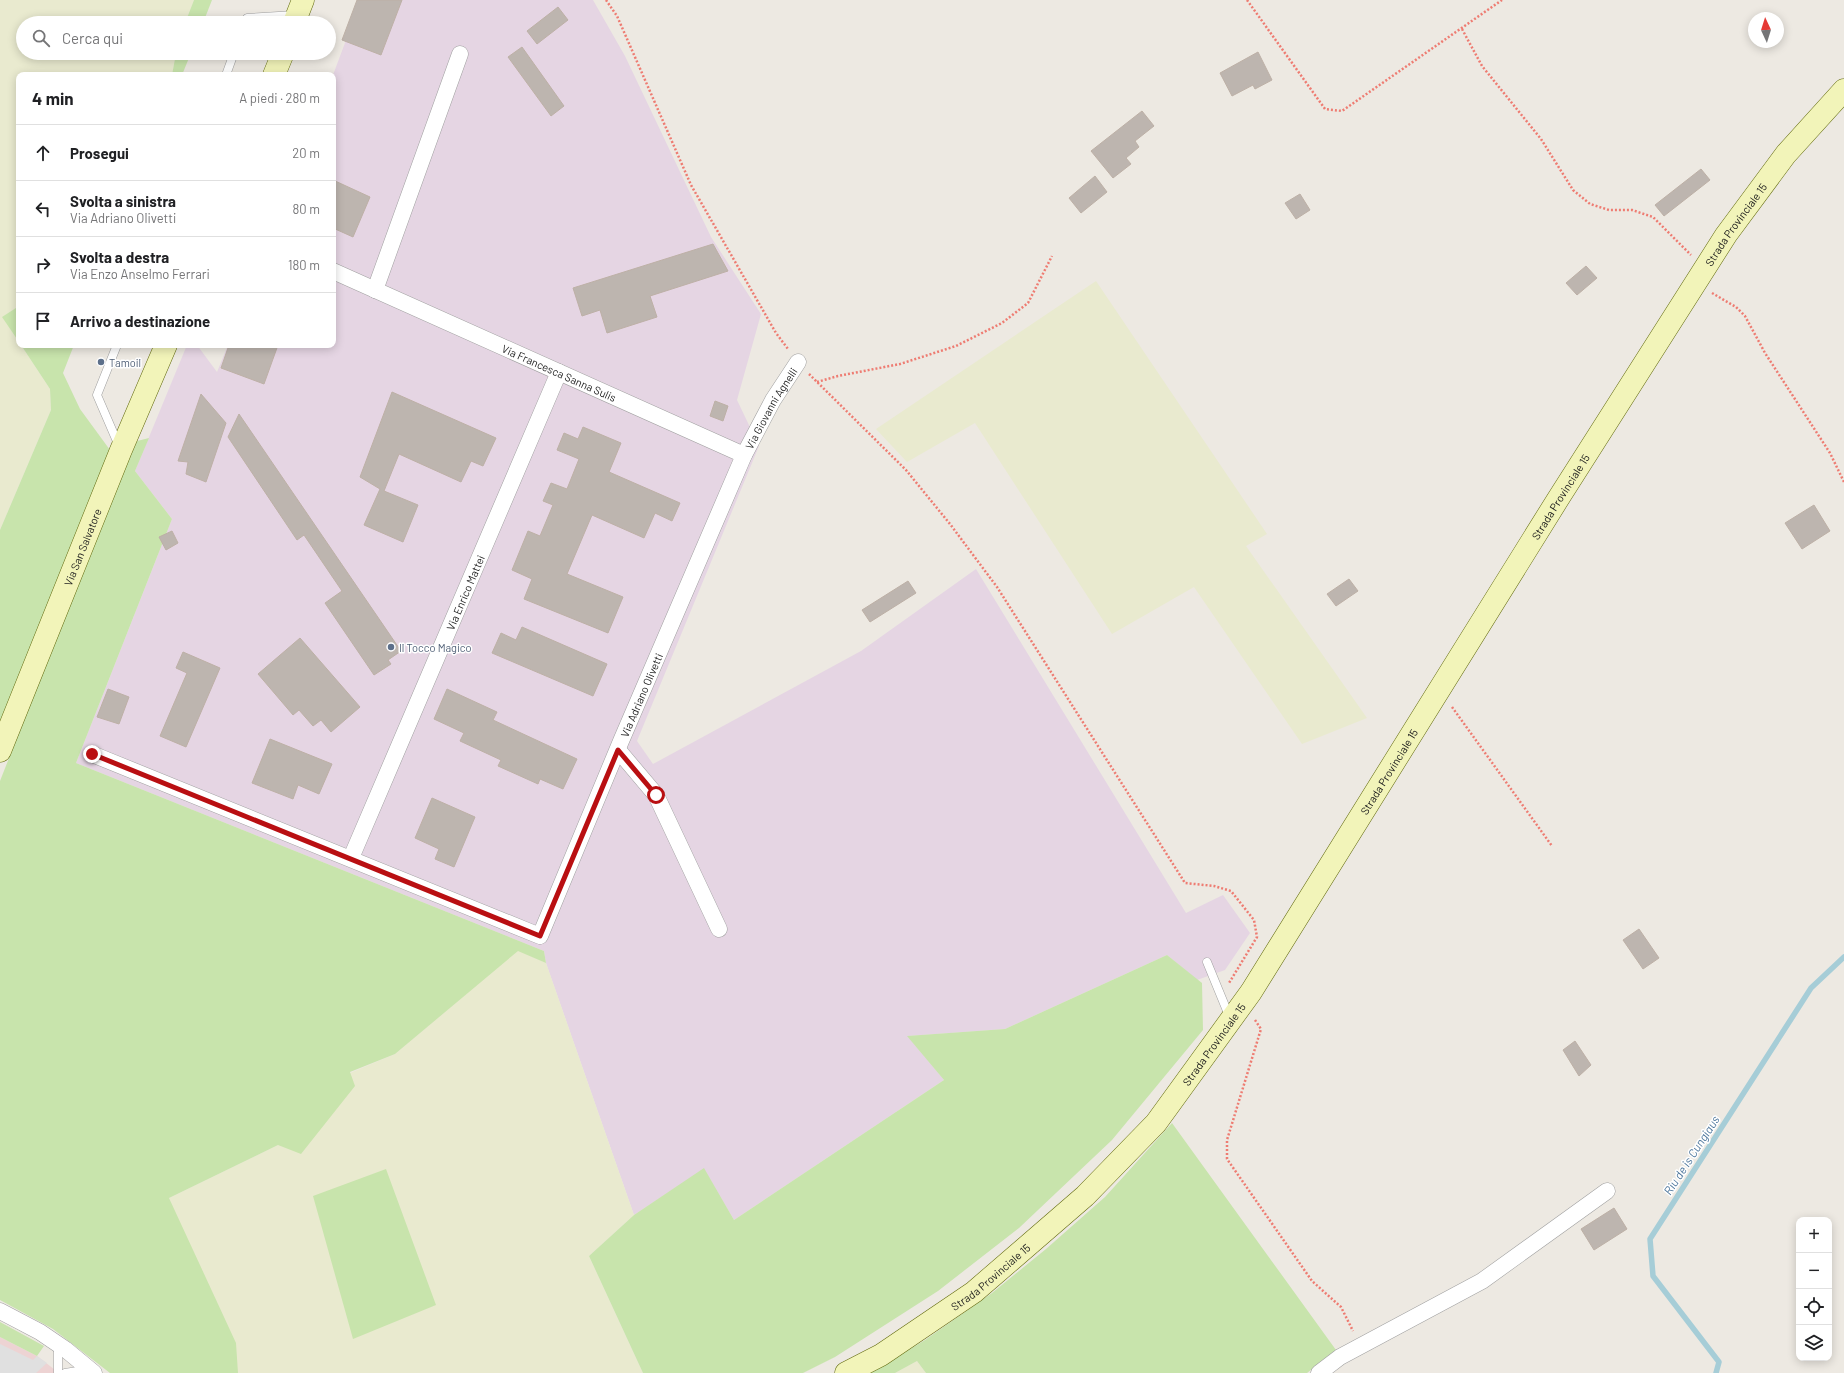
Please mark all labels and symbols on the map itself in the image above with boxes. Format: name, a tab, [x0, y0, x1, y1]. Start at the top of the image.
north arrow	[1748, 12, 1784, 48]
street label: Strada Provinciale 15	[1702, 180, 1769, 268]
street label: Via Francesca Sanna Sulis	[500, 341, 618, 404]
place label: Tamoil	[109, 356, 141, 369]
marker: Tamoil	[96, 357, 106, 367]
street label: Via Giovanni Agnelli	[742, 365, 799, 451]
street label: Strada Provinciale 15	[1528, 451, 1592, 542]
street label: Via San Salvatore	[61, 506, 103, 587]
street label: Via Enrico Mattei	[443, 553, 487, 632]
place label: Il Tocco Magico	[399, 641, 472, 654]
marker: Il Tocco Magico	[386, 642, 396, 652]
street label: Via Adriano Olivetti	[617, 651, 665, 739]
street label: Strada Provinciale 15	[1357, 726, 1420, 817]
route end	[83, 745, 101, 763]
route start	[647, 786, 665, 804]
street label: Strada Provinciale 15	[1179, 1000, 1248, 1088]
water label: Riu de is Cungiaus	[1660, 1113, 1722, 1197]
street label: Strada Provinciale 15	[948, 1240, 1033, 1312]

